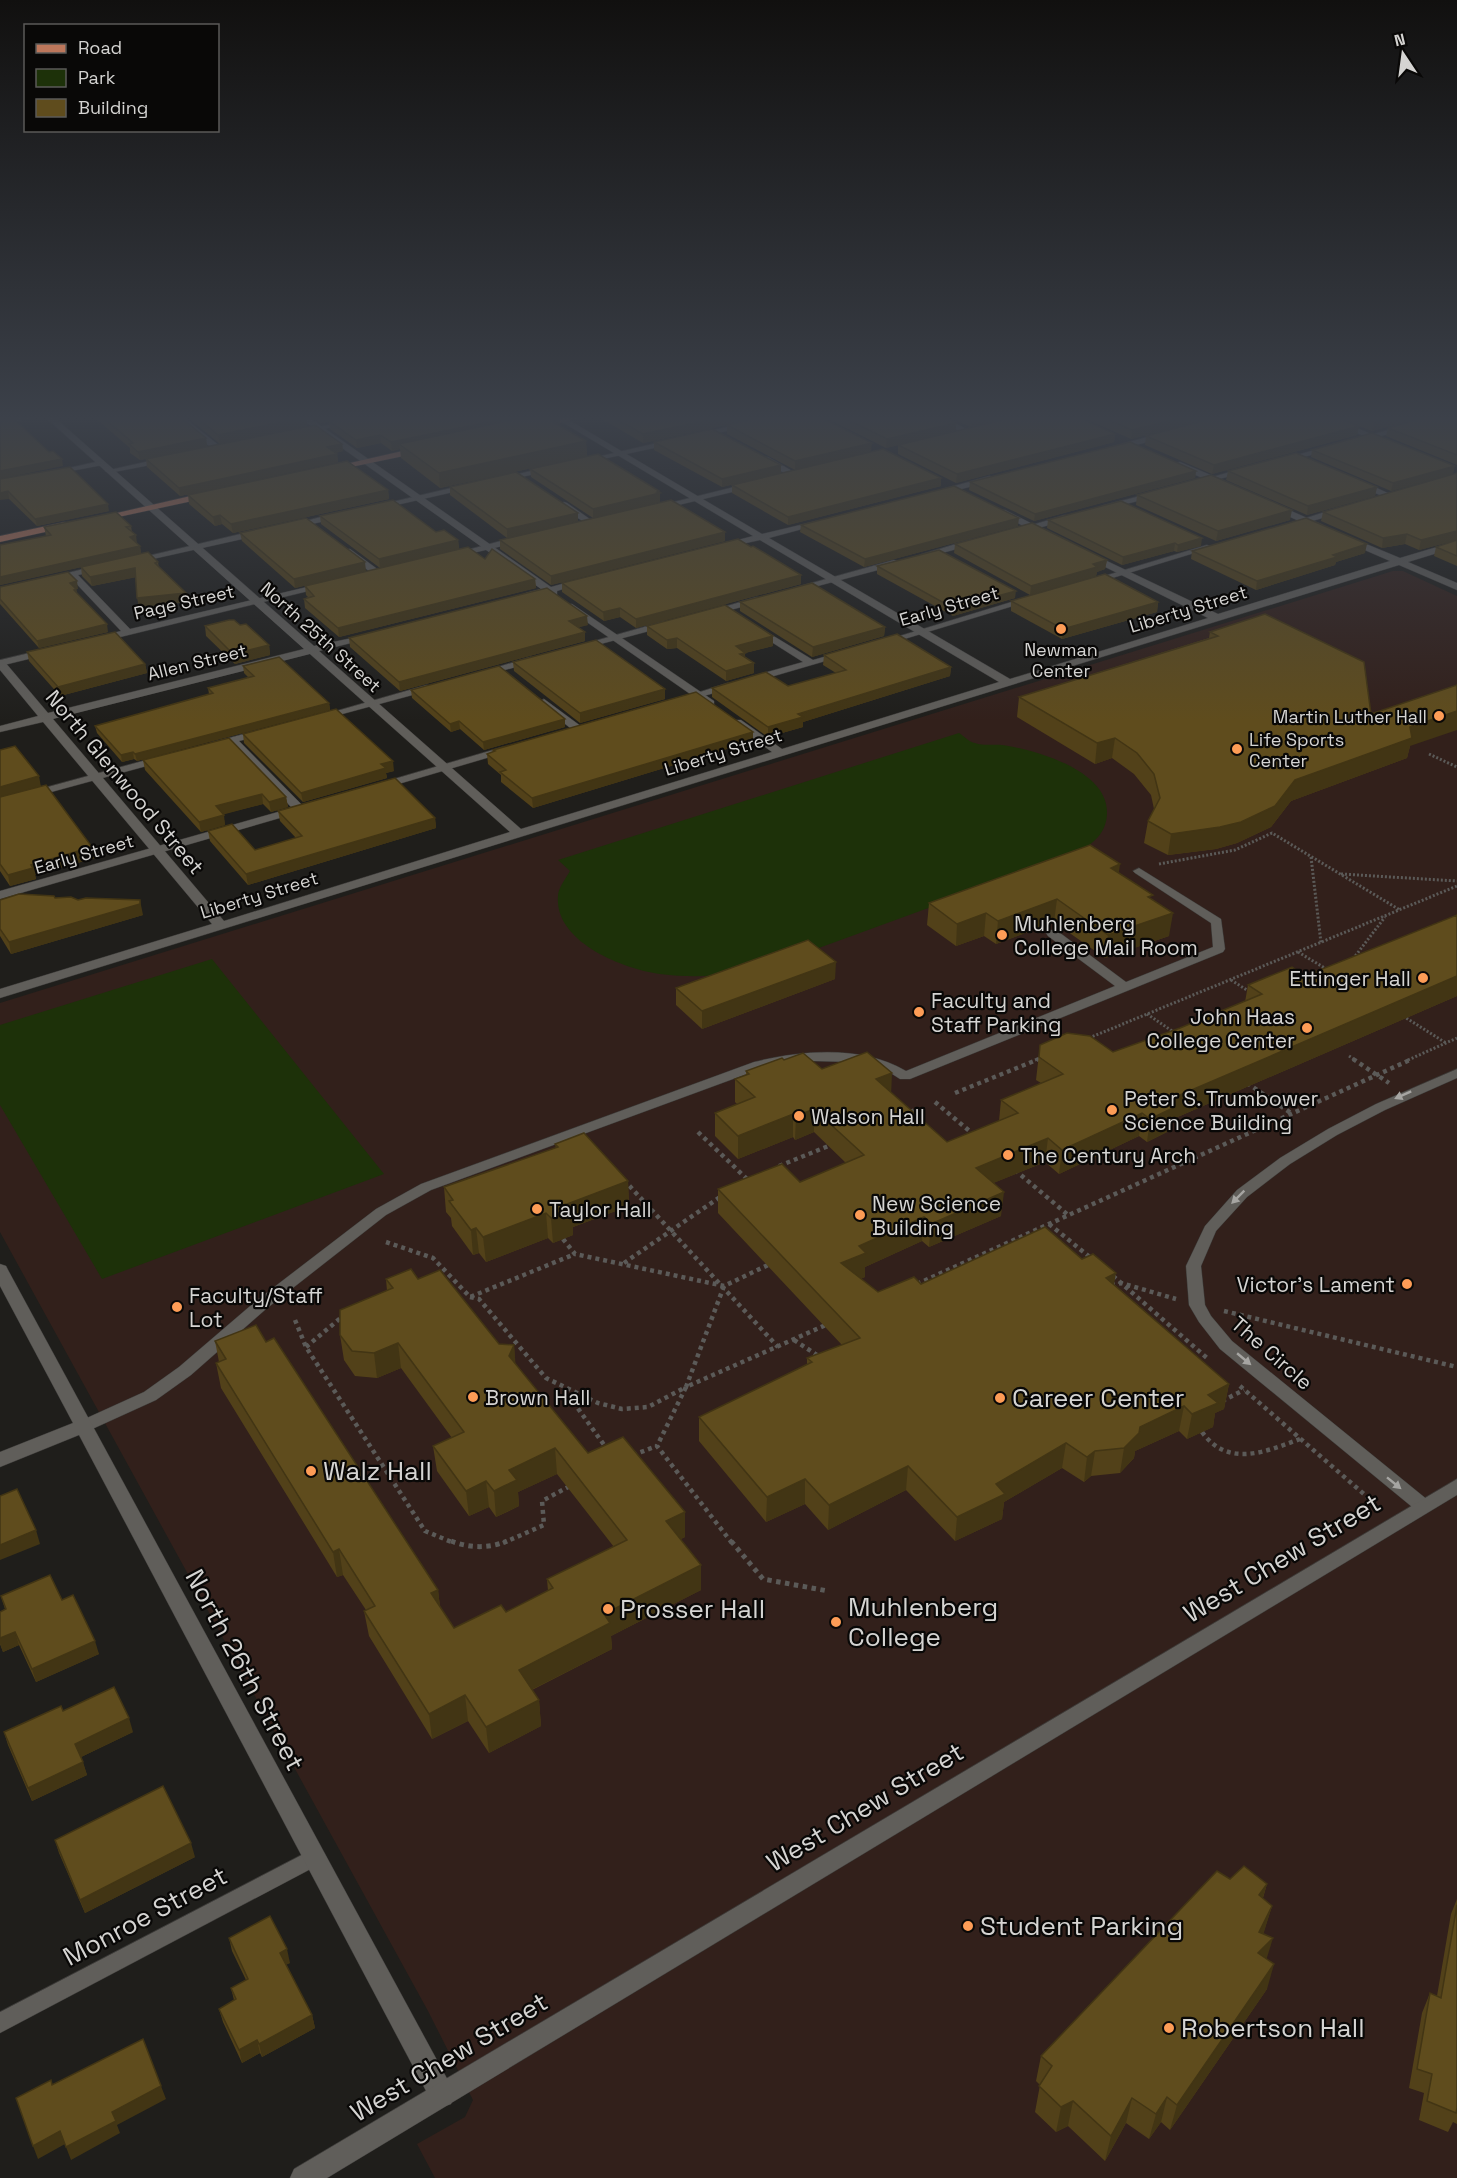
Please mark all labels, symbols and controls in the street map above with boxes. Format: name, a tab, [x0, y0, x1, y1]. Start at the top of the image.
legend	[24, 24, 219, 132]
north arrow	[1373, 24, 1433, 84]
text: N	[1392, 28, 1407, 51]
text: Road	[78, 36, 122, 59]
text: Park	[78, 66, 116, 89]
text: Building	[78, 96, 148, 119]
street label: North 25th Street	[256, 577, 386, 697]
street label: Page Street	[131, 579, 237, 625]
street label: Liberty Street	[1126, 580, 1250, 638]
street label: Early Street	[897, 581, 1001, 631]
marker: Newman Center	[1054, 622, 1068, 636]
place label: Newman Center	[1024, 638, 1098, 682]
street label: Allen Street	[145, 639, 249, 685]
street label: North Glenwood Street	[40, 684, 210, 880]
place label: Martin Luther Hall	[1273, 705, 1427, 728]
marker: Martin Luther Hall	[1432, 709, 1446, 723]
street label: Liberty Street	[661, 723, 785, 781]
place label: Life Sports Center	[1249, 728, 1344, 772]
marker: Life Sports Center	[1230, 742, 1244, 756]
street label: Early Street	[32, 829, 136, 879]
street label: Liberty Street	[197, 866, 321, 924]
place label: Muhlenberg College Mail Room	[1014, 910, 1198, 961]
marker: Muhlenberg College Mail Room	[995, 928, 1009, 942]
place label: Ettinger Hall	[1289, 965, 1411, 992]
marker: Ettinger Hall	[1416, 971, 1430, 985]
place label: Faculty and Staff Parking	[931, 987, 1061, 1038]
place label: John Haas College Center	[1146, 1003, 1295, 1054]
marker: Faculty and Staff Parking	[912, 1005, 926, 1019]
marker: John Haas College Center	[1300, 1021, 1314, 1035]
place label: Peter S. Trumbower Science Building	[1124, 1085, 1319, 1136]
one-way arrow	[1393, 1090, 1411, 1100]
place label: Walson Hall	[811, 1103, 925, 1130]
marker: Peter S. Trumbower Science Building	[1105, 1103, 1119, 1117]
marker: Walson Hall	[792, 1109, 806, 1123]
place label: The Century Arch	[1020, 1142, 1196, 1169]
marker: The Century Arch	[1001, 1148, 1015, 1162]
place label: New Science Building	[872, 1190, 1001, 1241]
one-way arrow	[1231, 1190, 1245, 1205]
place label: Taylor Hall	[549, 1196, 652, 1223]
marker: Taylor Hall	[530, 1202, 544, 1216]
marker: New Science Building	[853, 1208, 867, 1222]
place label: Victor's Lament	[1237, 1271, 1395, 1298]
marker: Victor's Lament	[1400, 1277, 1414, 1291]
place label: Faculty/Staff Lot	[189, 1282, 323, 1333]
marker: Faculty/Staff Lot	[170, 1300, 184, 1314]
street label: The Circle	[1226, 1310, 1318, 1396]
one-way arrow	[1236, 1352, 1251, 1365]
place label: Career Center	[1012, 1381, 1185, 1415]
place label: Brown Hall	[485, 1384, 590, 1411]
marker: Brown Hall	[466, 1390, 480, 1404]
marker: Career Center	[993, 1391, 1007, 1405]
place label: Walz Hall	[323, 1454, 432, 1488]
marker: Walz Hall	[304, 1464, 318, 1478]
one-way arrow	[1387, 1476, 1402, 1489]
street label: West Chew Street	[1177, 1486, 1387, 1630]
street label: North 26th Street	[178, 1563, 312, 1777]
place label: Muhlenberg College	[848, 1590, 998, 1654]
place label: Prosser Hall	[620, 1592, 765, 1626]
marker: Prosser Hall	[601, 1602, 615, 1616]
marker: Muhlenberg College	[829, 1615, 843, 1629]
street label: West Chew Street	[760, 1735, 970, 1879]
street label: Monroe Street	[57, 1858, 233, 1974]
place label: Student Parking	[980, 1909, 1183, 1943]
marker: Student Parking	[961, 1919, 975, 1933]
street label: West Chew Street	[344, 1985, 554, 2129]
place label: Robertson Hall	[1181, 2011, 1365, 2045]
marker: Robertson Hall	[1162, 2021, 1176, 2035]

